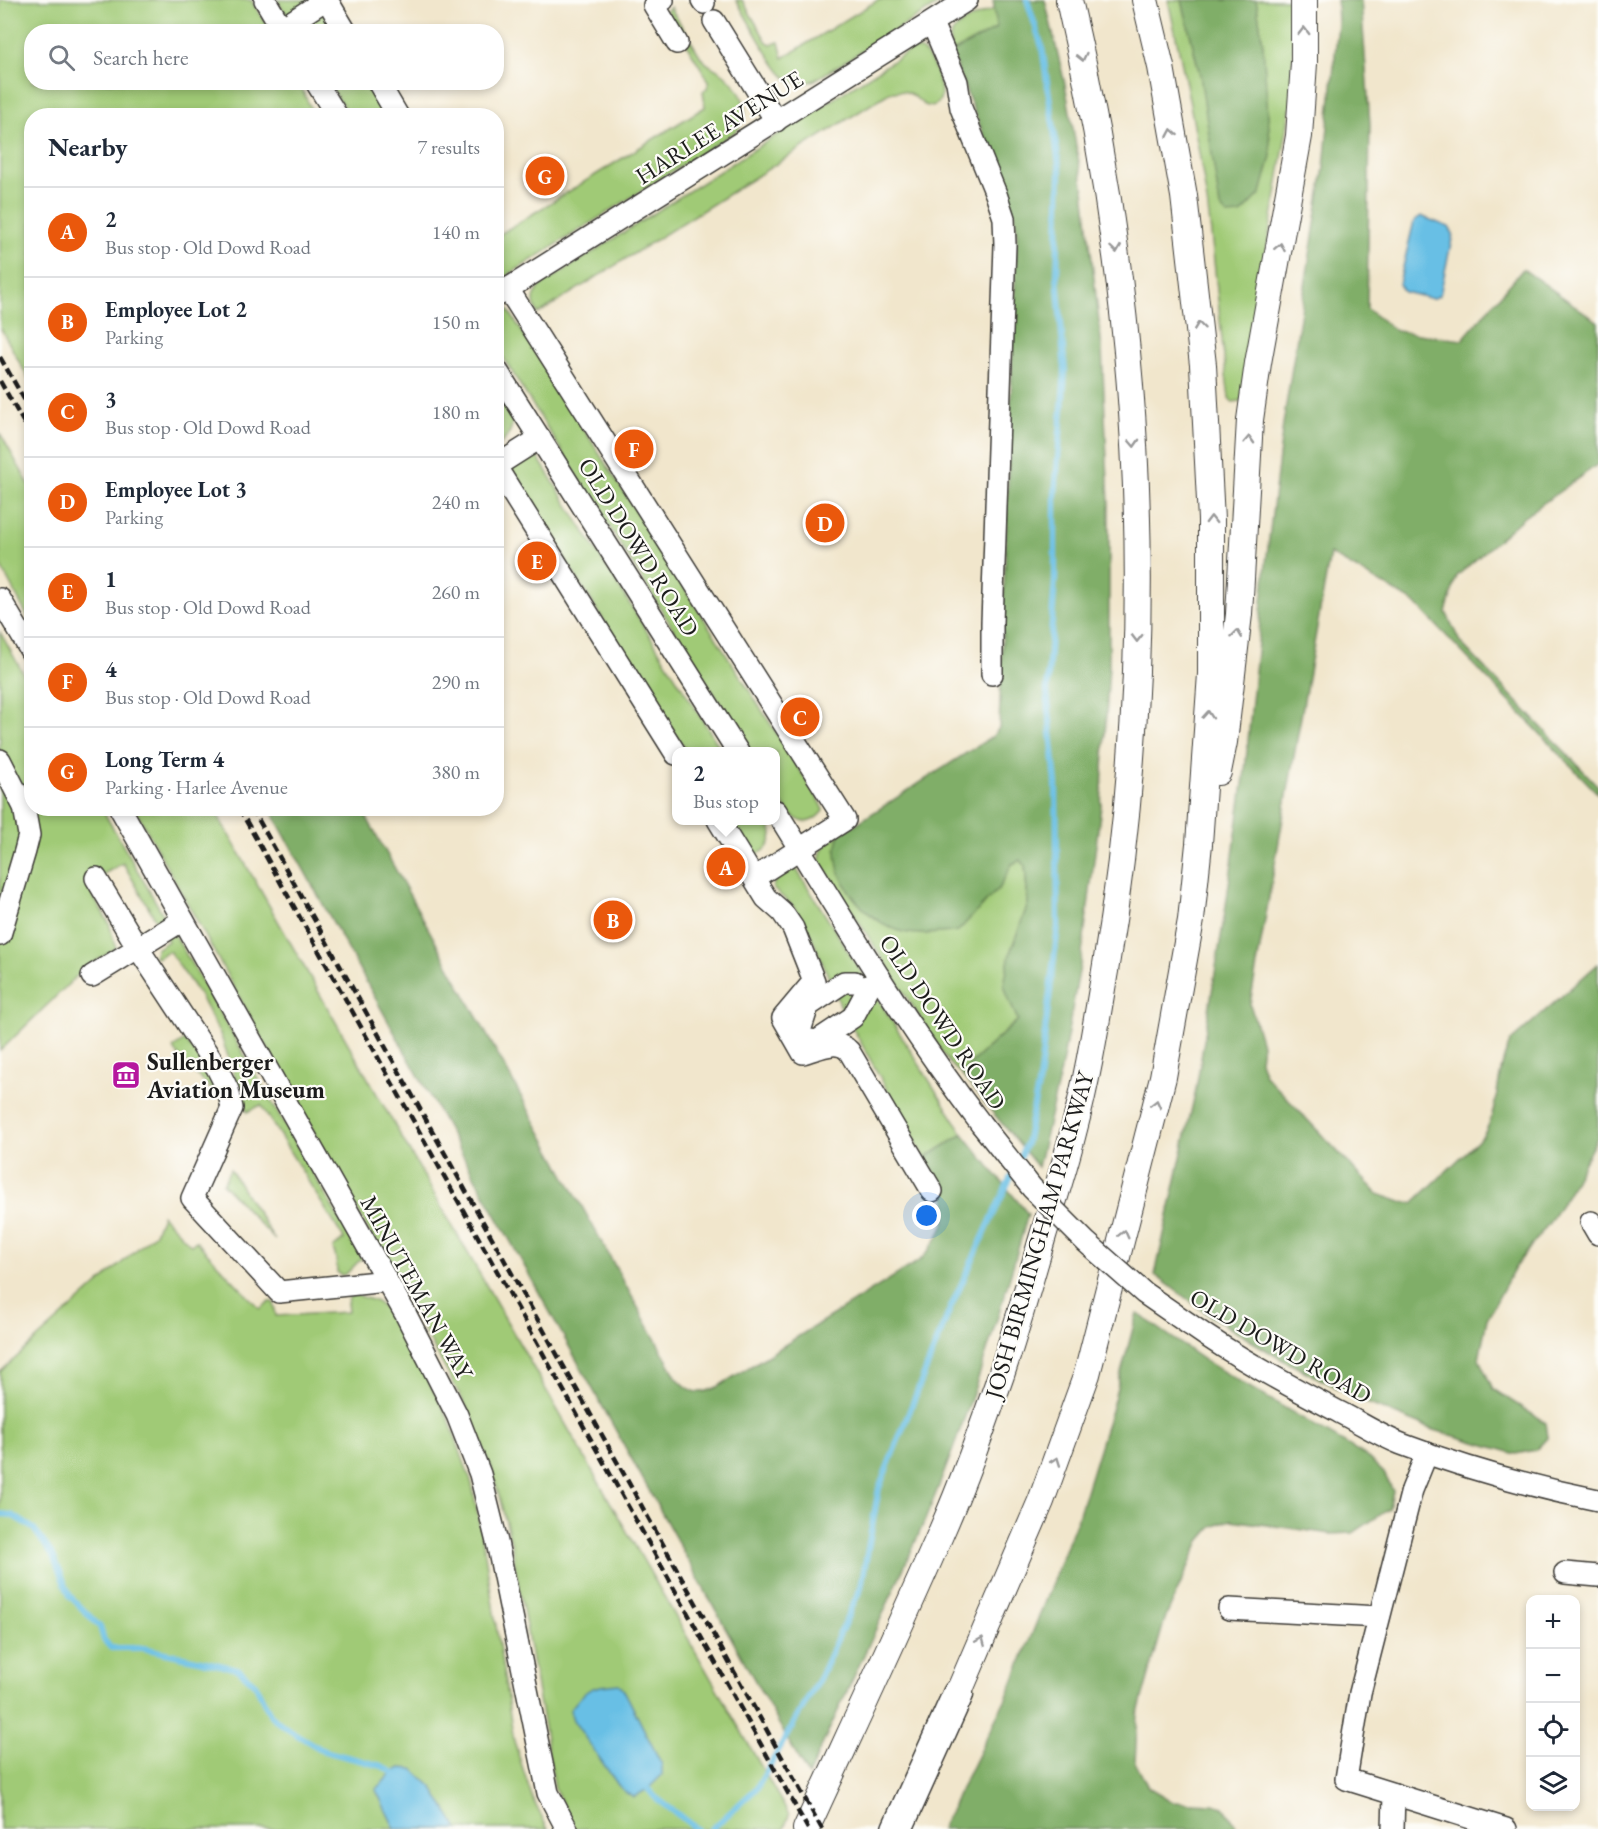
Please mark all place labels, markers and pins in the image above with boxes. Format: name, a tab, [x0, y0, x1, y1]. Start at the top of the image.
pin: G	[526, 154, 564, 198]
pin: F	[614, 426, 654, 472]
pin: D	[806, 500, 844, 546]
pin: E	[518, 538, 556, 584]
pin: C	[780, 694, 820, 740]
pin: A	[706, 844, 746, 890]
pin: B	[594, 898, 632, 942]
place label: Sullenberger Aviation Museum	[146, 1046, 325, 1105]
museum icon: Sullenberger Aviation Museum	[110, 1059, 142, 1091]

